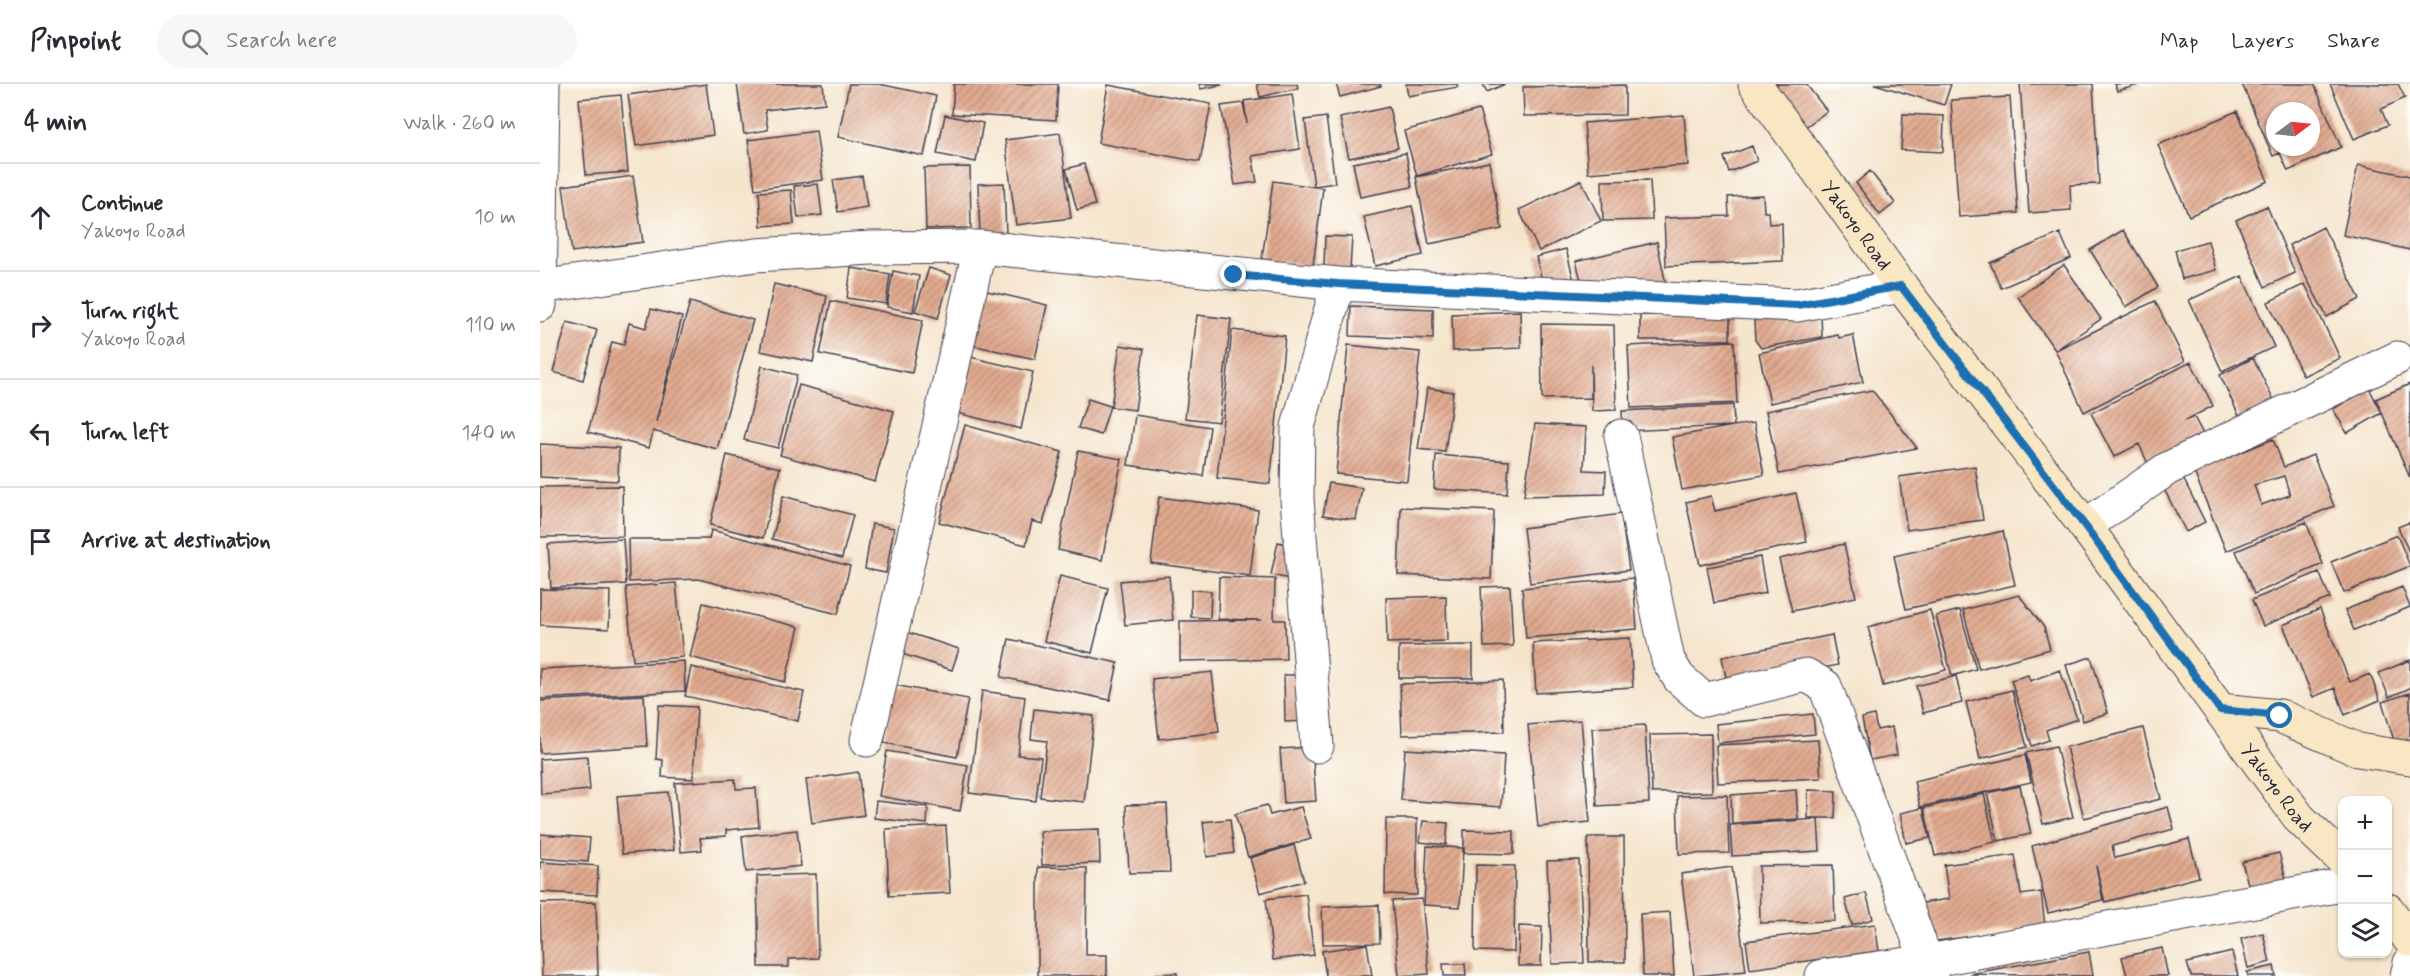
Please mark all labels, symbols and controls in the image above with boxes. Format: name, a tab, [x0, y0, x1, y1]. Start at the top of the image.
search box	[157, 14, 577, 68]
text: Pinpoint	[30, 23, 121, 60]
icon: search	[178, 25, 211, 58]
text: Search here	[226, 27, 337, 55]
text: Map	[2160, 27, 2198, 55]
text: Layers	[2231, 27, 2294, 55]
text: Share	[2327, 27, 2380, 55]
north arrow	[2266, 102, 2320, 156]
text: 4 min	[24, 106, 87, 140]
text: Walk · 260 m	[403, 110, 516, 137]
street label: Yakoyo Road	[1814, 176, 1897, 276]
text: Continue	[81, 190, 163, 218]
icon: ahead	[24, 201, 57, 234]
text: 10 m	[474, 204, 516, 231]
text: Yakoyo Road	[81, 218, 186, 245]
route end	[1220, 261, 1246, 287]
text: Turn right	[81, 298, 179, 326]
icon: right	[24, 309, 57, 342]
text: 110 m	[465, 312, 516, 339]
text: Yakoyo Road	[81, 326, 186, 353]
icon: left	[24, 417, 57, 450]
text: Turn left	[81, 419, 169, 447]
text: 140 m	[462, 420, 516, 447]
icon: arrive	[24, 525, 57, 558]
text: Arrive at destination	[81, 527, 271, 555]
route start	[2266, 702, 2292, 728]
street label: Yakoyo Road	[2234, 738, 2318, 839]
map controls	[2338, 796, 2392, 958]
button: +	[2338, 796, 2392, 850]
button: −	[2338, 850, 2392, 904]
button: layers	[2338, 904, 2392, 958]

